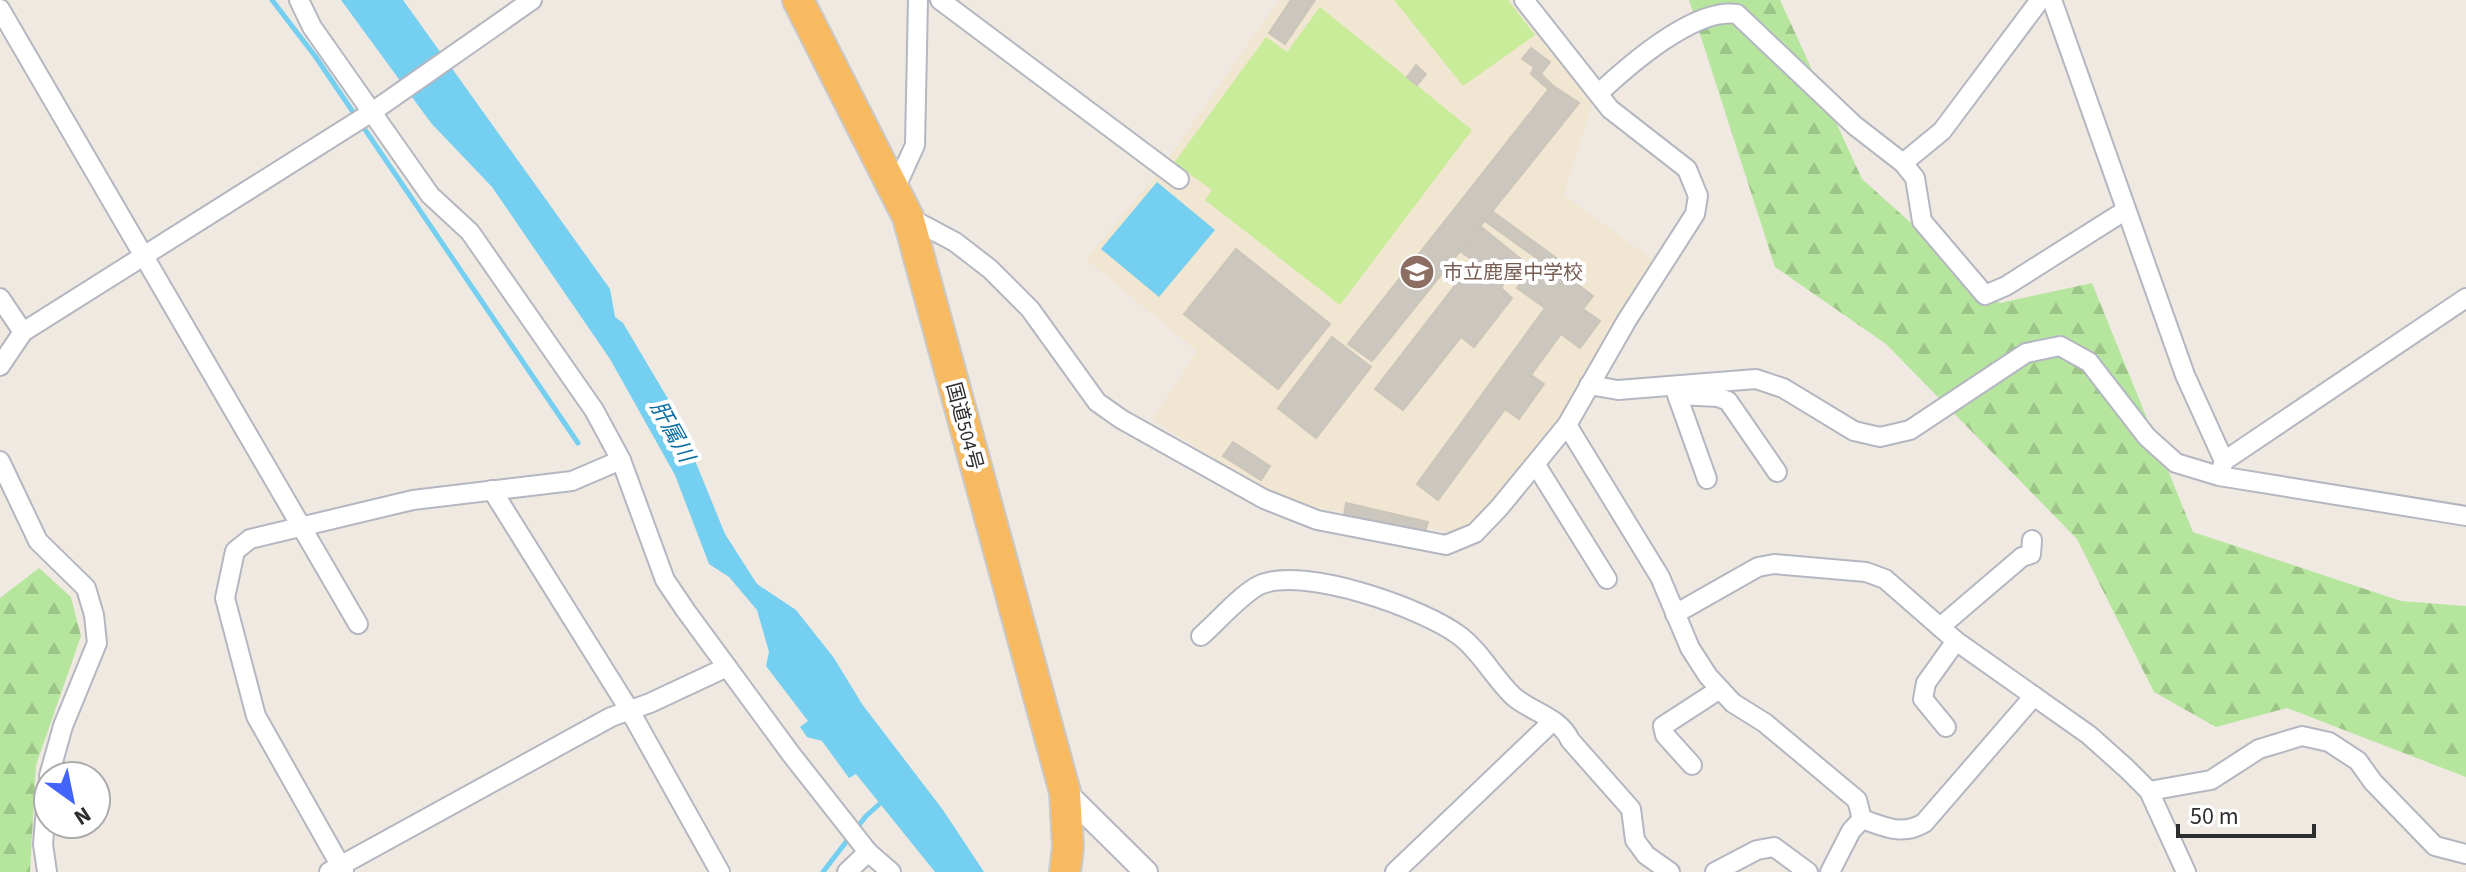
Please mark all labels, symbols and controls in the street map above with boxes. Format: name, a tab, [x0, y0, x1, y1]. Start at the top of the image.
school or university icon: 市立鹿屋中学校	[1398, 253, 1436, 291]
place label: 市立鹿屋中学校	[1443, 259, 1583, 287]
street label: 国道504号	[939, 379, 989, 473]
water label: 肝属川	[642, 395, 703, 470]
north arrow	[32, 760, 112, 840]
scale bar	[2178, 788, 2314, 838]
text: N	[67, 799, 97, 833]
text: 50 m	[2190, 799, 2239, 834]

